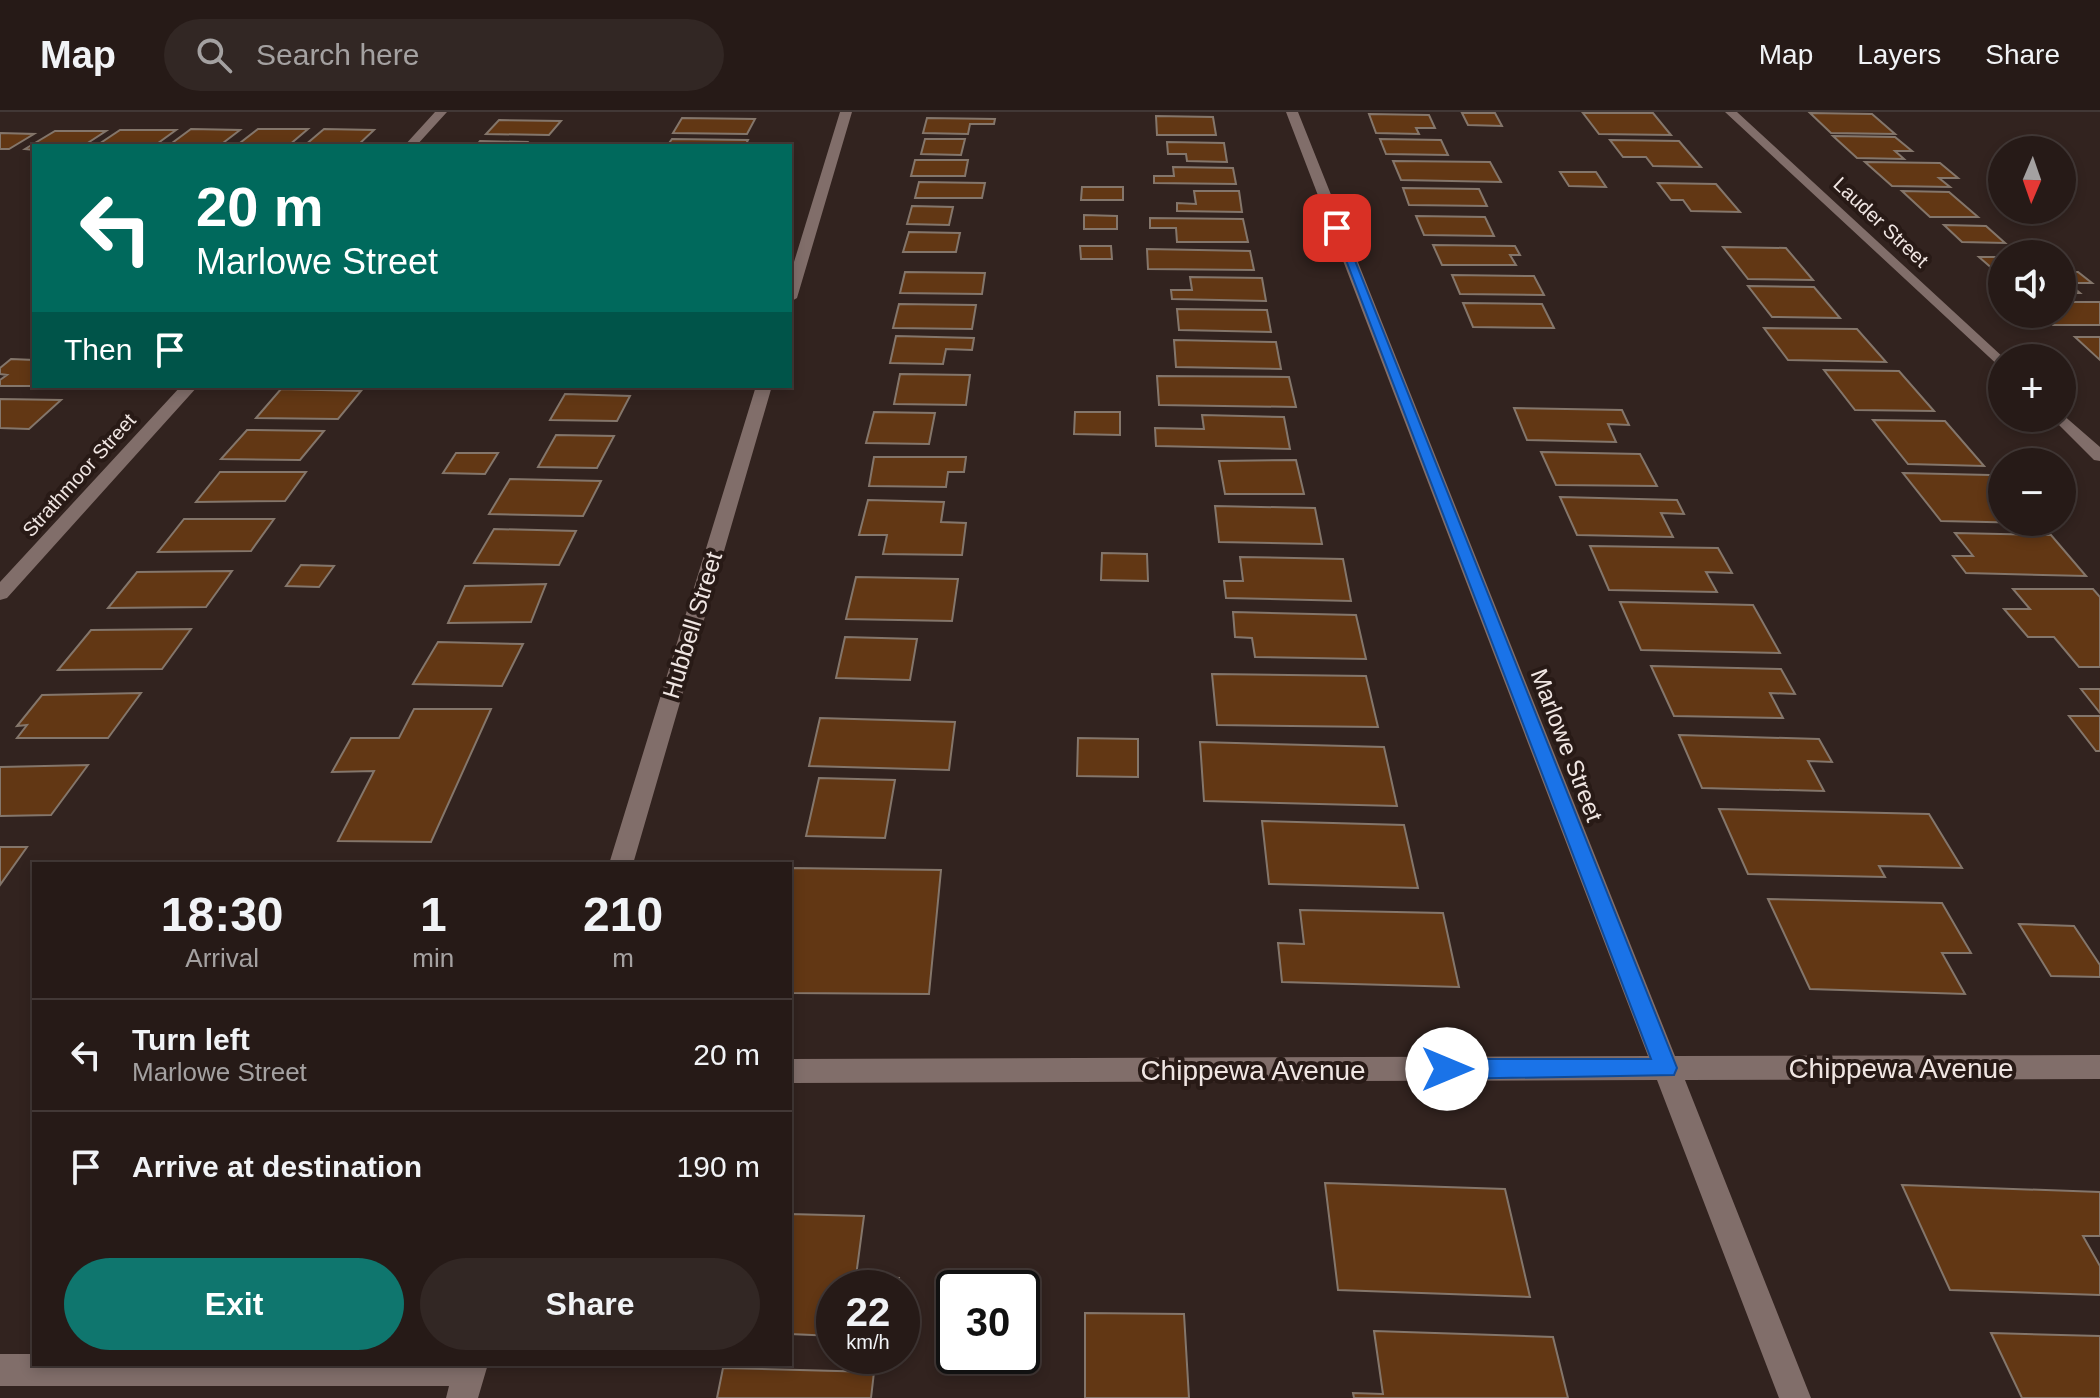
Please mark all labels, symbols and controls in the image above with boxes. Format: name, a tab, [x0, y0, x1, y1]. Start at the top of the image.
search box	[164, 19, 724, 91]
icon: search	[192, 33, 236, 77]
text: Map	[40, 34, 116, 76]
text: Search here	[256, 38, 419, 71]
text: Map	[1759, 39, 1813, 70]
text: Layers	[1857, 39, 1941, 70]
text: Share	[1985, 39, 2060, 70]
north arrow	[1988, 136, 2076, 224]
map controls	[1988, 136, 2076, 536]
street label: Lauder Street	[1829, 173, 1933, 272]
text: 20 m	[196, 175, 324, 238]
icon: left	[64, 176, 168, 280]
pin	[1303, 194, 1371, 262]
icon: arrive	[1315, 206, 1359, 250]
button: sound	[1988, 240, 2076, 328]
text: Marlowe Street	[196, 241, 438, 282]
icon: arrive	[148, 328, 192, 372]
text: Then	[64, 333, 132, 366]
button: +	[1988, 344, 2076, 432]
street label: Strathmoor Street	[18, 409, 140, 541]
button: −	[1988, 448, 2076, 536]
street label: Hubbell Street	[657, 548, 727, 702]
street label: Marlowe Street	[1525, 665, 1609, 825]
text: 18:30	[161, 888, 284, 941]
text: 1	[420, 888, 447, 941]
text: 210	[583, 888, 663, 941]
text: Arrival	[185, 943, 259, 973]
text: min	[412, 943, 454, 973]
text: m	[612, 943, 634, 973]
text: Turn left	[132, 1023, 250, 1056]
position arrow	[1405, 1027, 1489, 1111]
icon: left	[64, 1033, 108, 1077]
text: 20 m	[693, 1038, 760, 1071]
street label: Chippewa Avenue	[1788, 1053, 2014, 1084]
street label: Chippewa Avenue	[1140, 1055, 1366, 1086]
text: Marlowe Street	[132, 1057, 307, 1087]
icon: arrive	[64, 1145, 108, 1189]
text: Arrive at destination	[132, 1150, 422, 1183]
text: 190 m	[677, 1150, 760, 1183]
button: Exit	[64, 1258, 404, 1350]
button: Share	[420, 1258, 760, 1350]
speed limit sign: 30	[936, 1270, 1040, 1374]
text: 22	[846, 1290, 890, 1334]
text: km/h	[846, 1331, 890, 1353]

